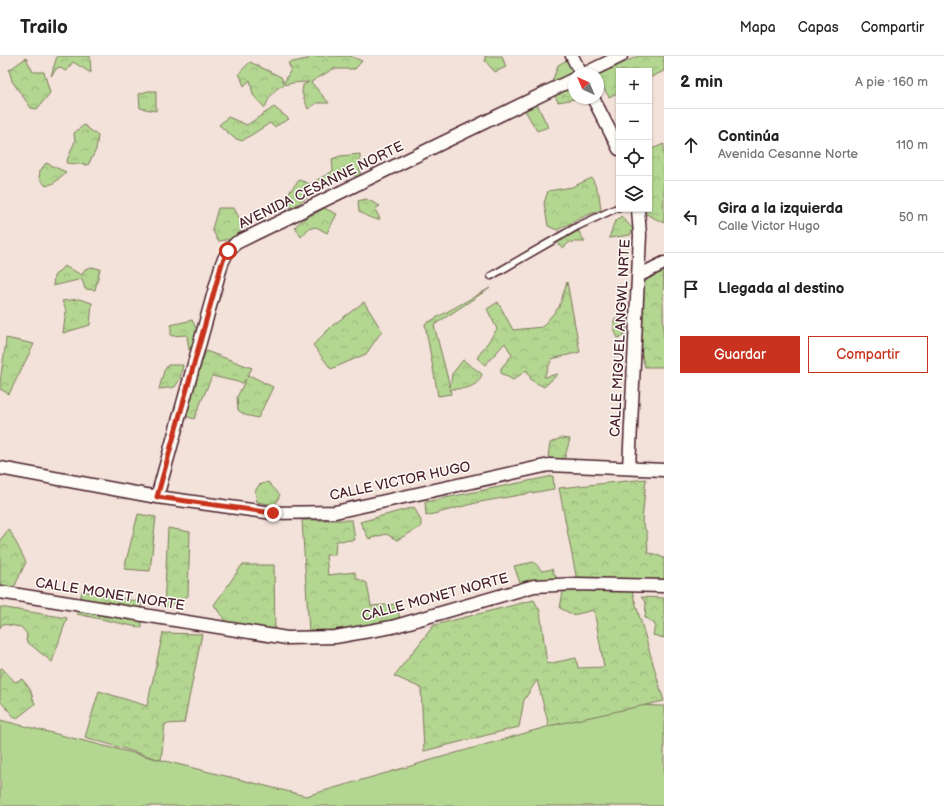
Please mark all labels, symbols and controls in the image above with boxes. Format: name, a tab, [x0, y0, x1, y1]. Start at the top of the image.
text: Trailo	[20, 16, 68, 39]
text: Mapa	[740, 19, 776, 36]
text: Capas	[798, 19, 839, 36]
text: Compartir	[861, 19, 924, 36]
north arrow	[568, 68, 604, 104]
map controls	[616, 68, 652, 212]
button: +	[616, 68, 652, 104]
text: 2 min	[680, 72, 723, 92]
text: A pie · 160 m	[855, 74, 928, 90]
button: −	[616, 104, 652, 140]
text: Continúa	[718, 127, 779, 146]
icon: ahead	[680, 134, 702, 156]
text: 110 m	[896, 137, 928, 153]
street label: AVENIDA CESANNE NORTE	[236, 138, 406, 232]
button: locate	[616, 140, 652, 176]
text: Avenida Cesanne Norte	[718, 146, 858, 162]
button: layers	[616, 176, 652, 212]
text: Gira a la izquierda	[718, 199, 843, 218]
icon: left	[680, 206, 702, 228]
text: 50 m	[899, 209, 928, 225]
text: Calle Victor Hugo	[718, 218, 820, 234]
street label: CALLE MIGUEL ANGWL NRTE	[606, 239, 634, 437]
route start	[219, 242, 237, 260]
icon: arrive	[680, 278, 702, 300]
text: Llegada al destino	[718, 279, 844, 298]
button: Guardar	[680, 336, 800, 373]
button: Compartir	[808, 336, 928, 373]
street label: CALLE VICTOR HUGO	[328, 458, 472, 504]
route end	[264, 504, 282, 522]
street label: CALLE MONET NORTE	[360, 569, 510, 625]
street label: CALLE MONET NORTE	[34, 574, 186, 614]

